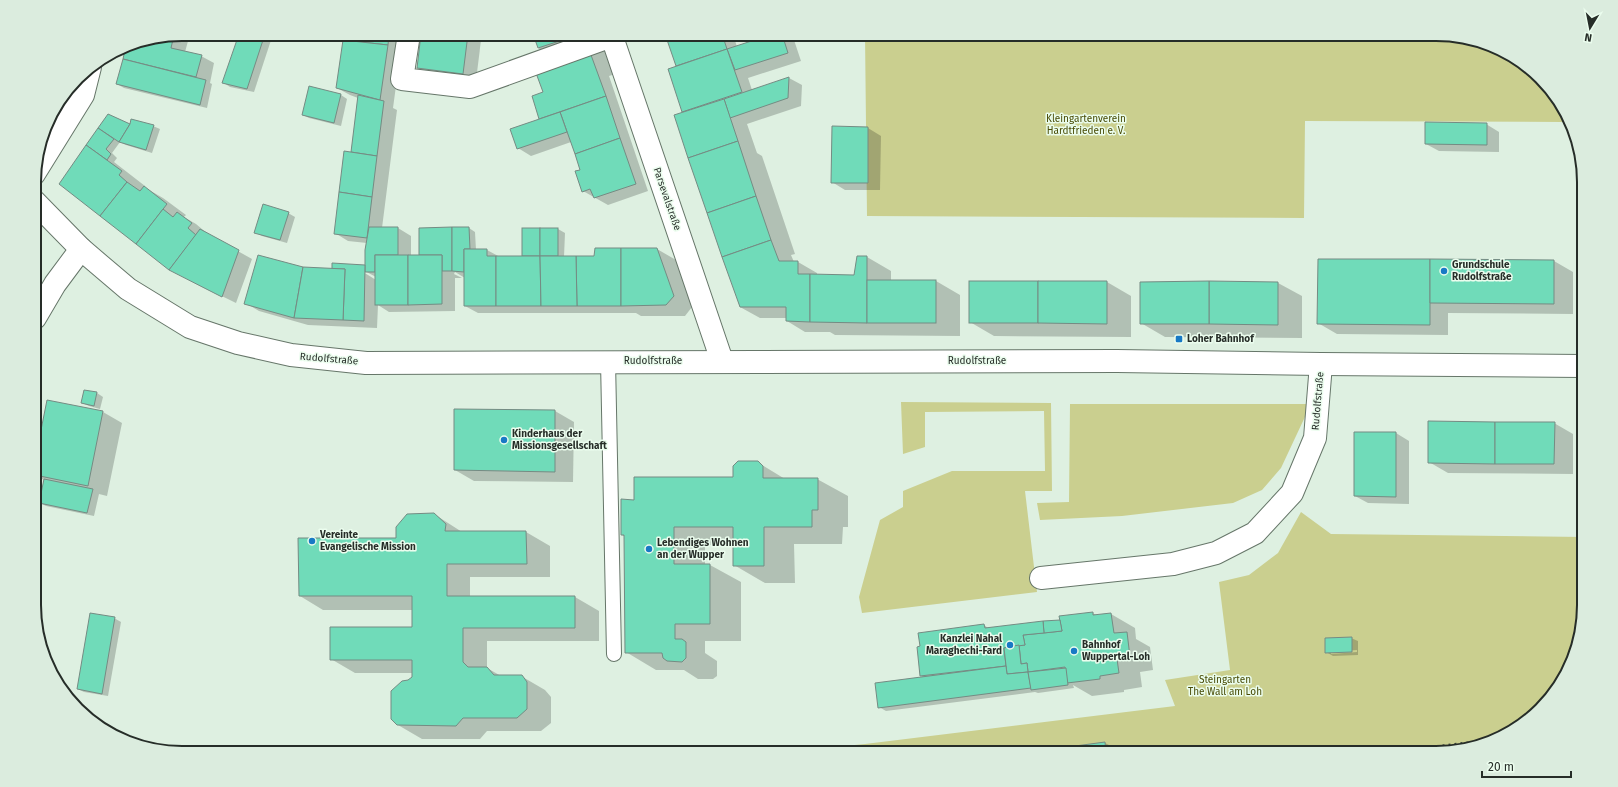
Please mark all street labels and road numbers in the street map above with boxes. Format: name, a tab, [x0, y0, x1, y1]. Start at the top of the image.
street label: Parsevalstraße	[651, 166, 683, 232]
street label: Rudolfstraße	[299, 350, 359, 368]
street label: Rudolfstraße	[624, 355, 682, 367]
street label: Rudolfstraße	[948, 355, 1006, 367]
street label: Rudolfstraße	[1309, 371, 1327, 431]

